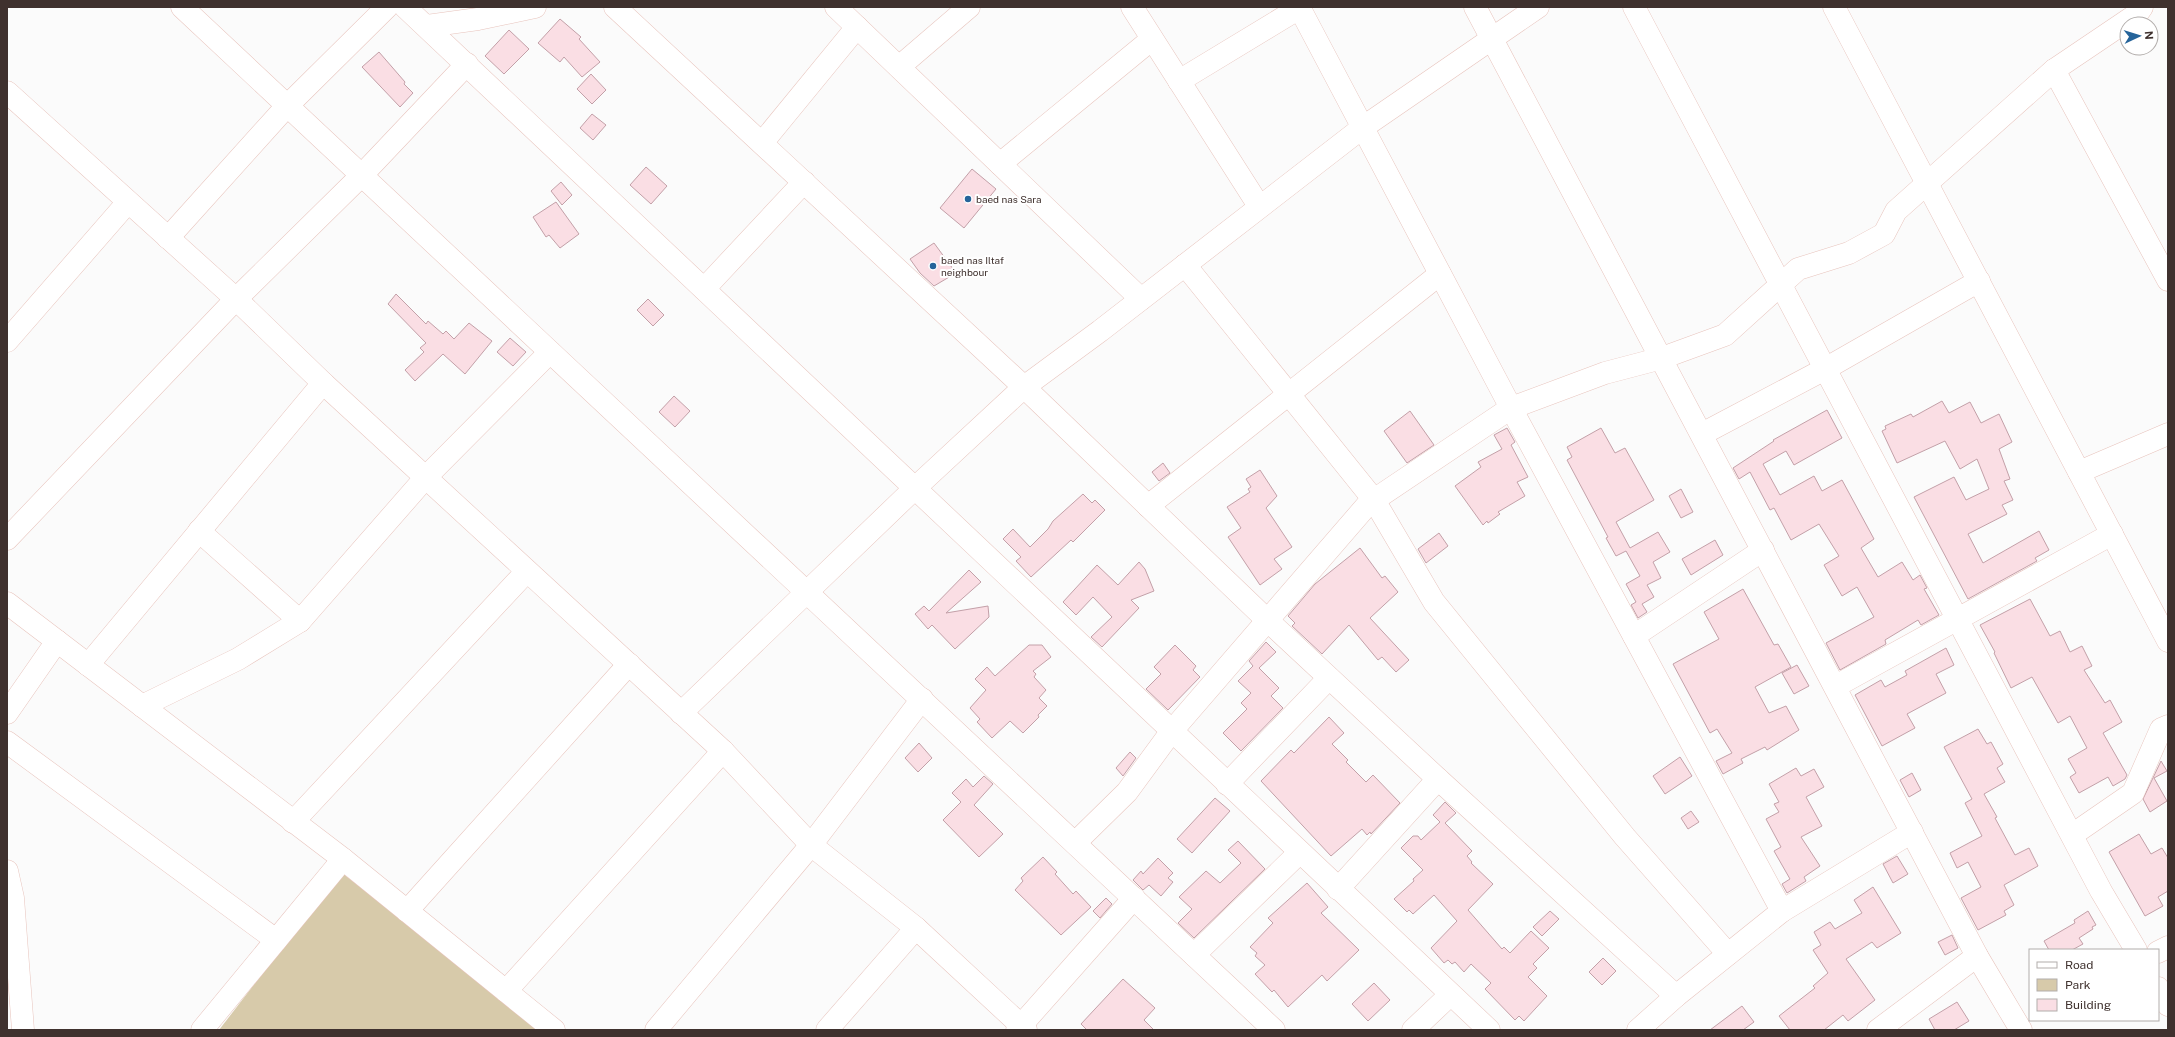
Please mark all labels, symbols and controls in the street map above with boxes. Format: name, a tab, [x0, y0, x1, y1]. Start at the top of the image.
north arrow	[2119, 16, 2159, 56]
text: N	[2143, 31, 2155, 40]
place label: baed nas Sara	[976, 193, 1042, 205]
marker: baed nas Sara	[963, 194, 973, 204]
place label: baed nas Iltaf neighbour	[941, 254, 1004, 278]
marker: baed nas Iltaf neighbour	[928, 261, 938, 271]
legend	[2029, 949, 2159, 1021]
text: Road	[2065, 958, 2093, 972]
text: Park	[2065, 978, 2091, 992]
text: Building	[2065, 998, 2111, 1012]

